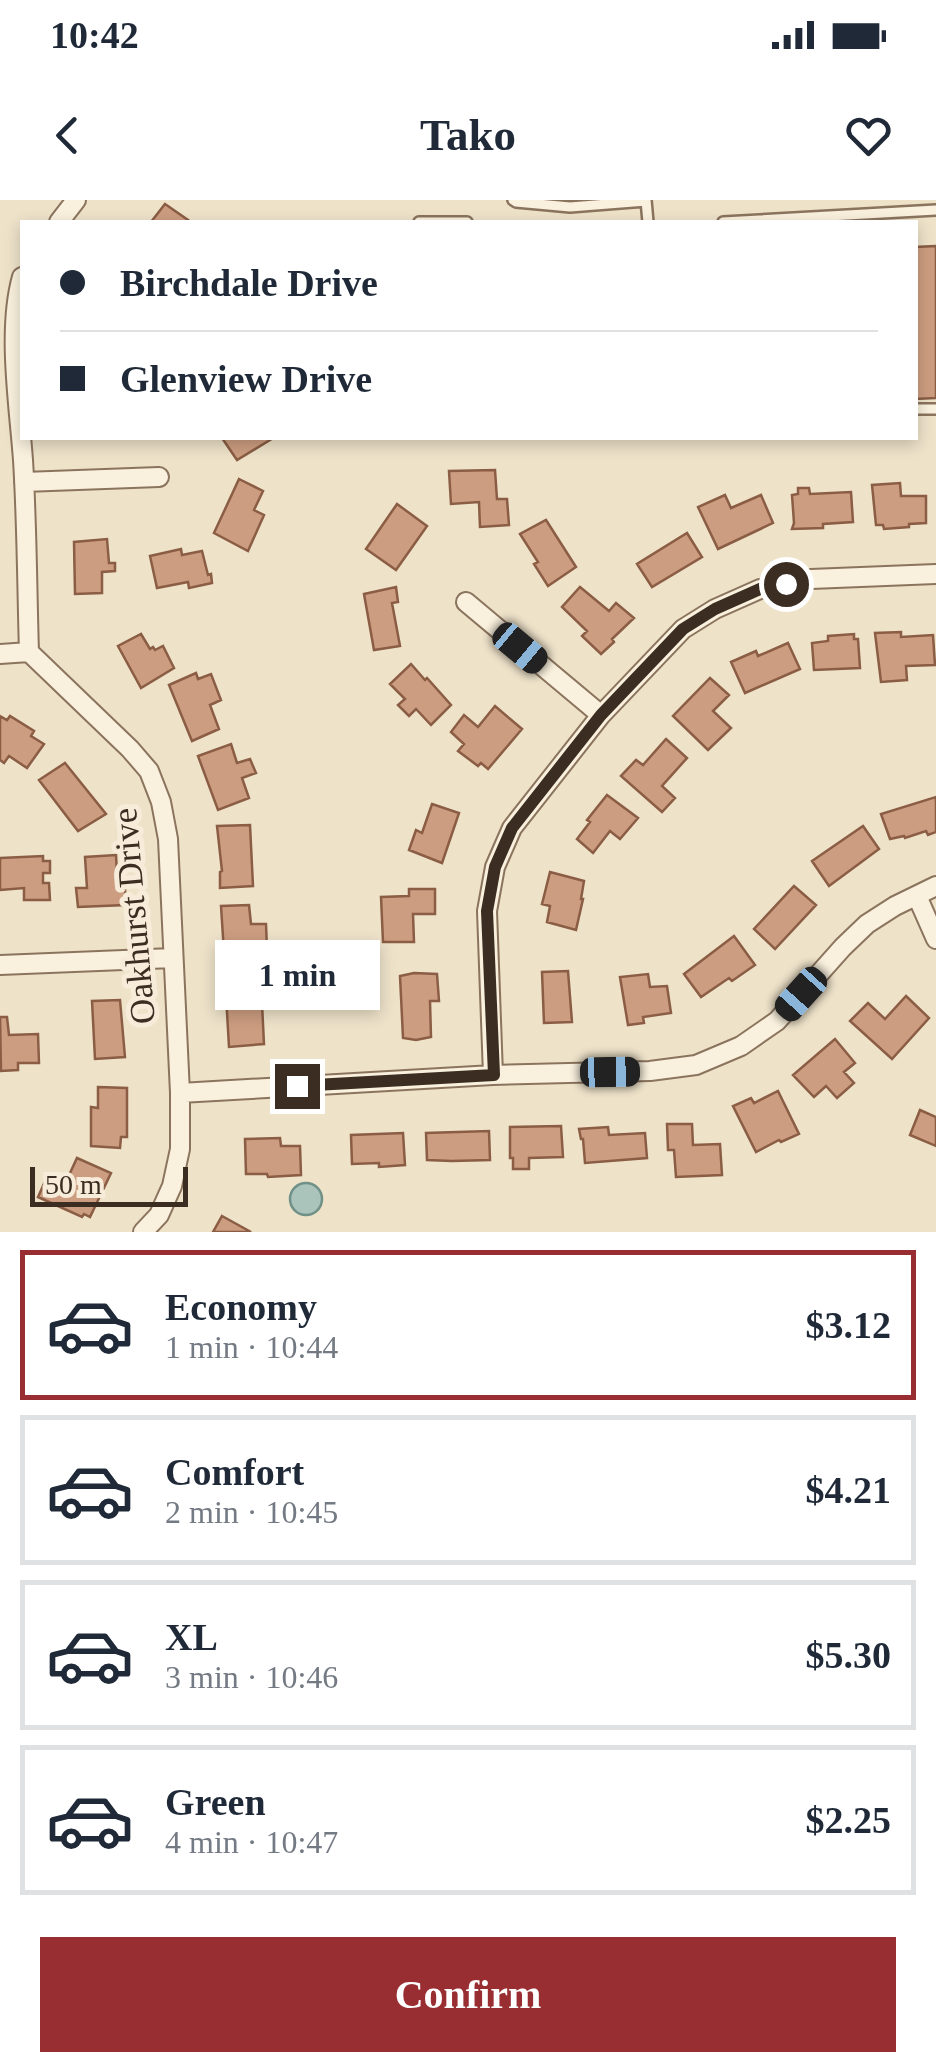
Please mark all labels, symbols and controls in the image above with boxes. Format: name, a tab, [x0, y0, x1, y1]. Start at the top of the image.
text: 10:42	[50, 14, 139, 56]
icon: back	[40, 108, 95, 163]
icon: heart	[841, 108, 896, 163]
text: Tako	[420, 110, 516, 160]
text: Birchdale Drive	[120, 262, 378, 304]
text: Glenview Drive	[120, 358, 372, 400]
route start	[764, 562, 809, 607]
car	[487, 617, 553, 679]
street label: Oakhurst Drive	[105, 806, 163, 1026]
callout: 1 min	[214, 941, 380, 1011]
text: 1 min	[259, 957, 336, 993]
car	[770, 962, 832, 1026]
car	[580, 1056, 640, 1088]
route end	[275, 1064, 320, 1109]
scale bar	[30, 1162, 188, 1206]
text: 50 m	[45, 1169, 102, 1200]
icon: car	[45, 1280, 135, 1370]
text: Economy	[165, 1286, 317, 1328]
text: $3.12	[806, 1304, 891, 1346]
text: 1 min · 10:44	[165, 1329, 338, 1365]
icon: car	[45, 1445, 135, 1535]
text: Comfort	[165, 1451, 304, 1493]
text: $4.21	[806, 1469, 891, 1511]
text: 2 min · 10:45	[165, 1494, 338, 1530]
icon: car	[45, 1610, 135, 1700]
text: XL	[165, 1616, 218, 1658]
text: $5.30	[806, 1634, 891, 1676]
text: 3 min · 10:46	[165, 1659, 338, 1695]
icon: car	[45, 1775, 135, 1865]
text: Green	[165, 1781, 266, 1823]
text: $2.25	[806, 1799, 891, 1841]
text: 4 min · 10:47	[165, 1824, 338, 1860]
button: Confirm	[40, 1937, 896, 2052]

